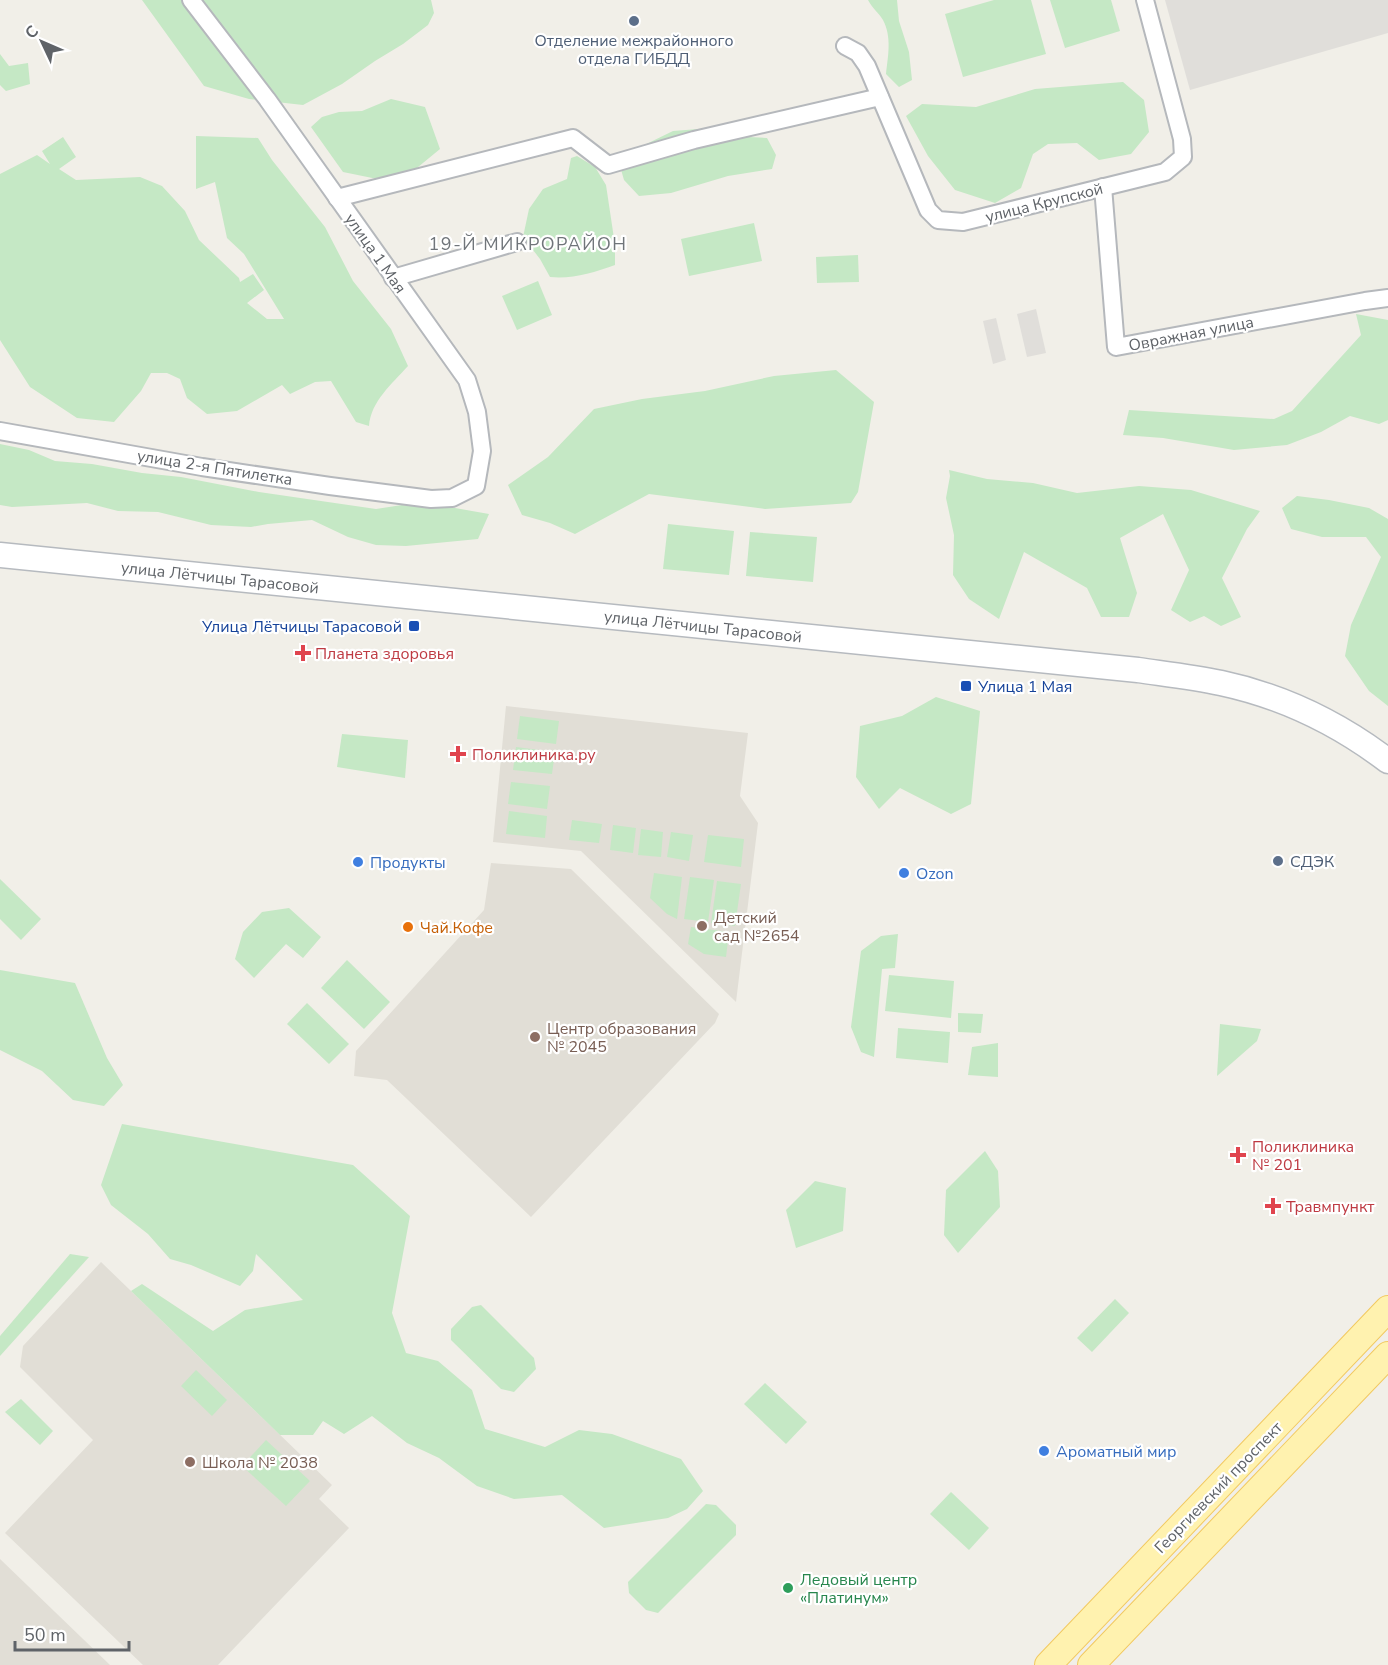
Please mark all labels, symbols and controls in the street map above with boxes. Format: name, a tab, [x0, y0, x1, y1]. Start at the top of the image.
north arrow	[12, 12, 72, 72]
marker: Отделение межрайонного отдела ГИБДД	[627, 14, 641, 28]
text: С	[20, 21, 44, 44]
place label: Отделение межрайонного отдела ГИБДД	[535, 30, 734, 70]
street label: улица Крупской	[983, 178, 1105, 228]
street label: улица 1 Мая	[339, 209, 411, 298]
district label: 19-Й МИКРОРАЙОН	[429, 232, 627, 256]
street label: Овражная улица	[1127, 311, 1256, 357]
street label: улица 2-я Пятилетка	[136, 445, 294, 491]
street label: улица Лётчицы Тарасовой	[120, 557, 320, 599]
street label: улица Лётчицы Тарасовой	[603, 606, 803, 648]
place label: Улица Лётчицы Тарасовой	[201, 616, 402, 638]
marker: Улица Лётчицы Тарасовой	[407, 619, 421, 633]
place label: Планета здоровья	[315, 643, 454, 665]
marker: Планета здоровья	[296, 646, 310, 660]
place label: Улица 1 Мая	[977, 676, 1072, 698]
marker: Улица 1 Мая	[959, 679, 973, 693]
place label: Поликлиника.ру	[472, 744, 596, 766]
marker: Поликлиника.ру	[449, 745, 467, 763]
place label: СДЭК	[1290, 851, 1335, 873]
place label: Продукты	[370, 852, 446, 874]
marker: СДЭК	[1271, 854, 1285, 868]
marker: Продукты	[351, 855, 365, 869]
place label: Ozon	[916, 863, 954, 885]
marker: Ozon	[897, 866, 911, 880]
place label: Детский сад №2654	[714, 907, 800, 947]
place label: Чай.Кофе	[420, 917, 493, 939]
marker: Детский сад №2654	[695, 919, 709, 933]
marker: Чай.Кофе	[401, 920, 415, 934]
place label: Центр образования № 2045	[547, 1018, 696, 1058]
marker: Центр образования № 2045	[528, 1030, 542, 1044]
place label: Поликлиника № 201	[1252, 1136, 1354, 1176]
marker: Поликлиника № 201	[1229, 1146, 1247, 1164]
place label: Травмпункт	[1286, 1196, 1375, 1218]
marker: Травмпункт	[1264, 1197, 1282, 1215]
street label: Георгиевский проспект	[1150, 1416, 1288, 1558]
place label: Ароматный мир	[1056, 1441, 1176, 1463]
marker: Ароматный мир	[1037, 1444, 1051, 1458]
place label: Школа № 2038	[202, 1452, 318, 1474]
marker: Школа № 2038	[183, 1455, 197, 1469]
place label: Ледовый центр «Платинум»	[800, 1569, 917, 1609]
marker: Ледовый центр «Платинум»	[781, 1581, 795, 1595]
scale bar	[15, 1614, 129, 1652]
text: 50 m	[24, 1623, 66, 1647]

